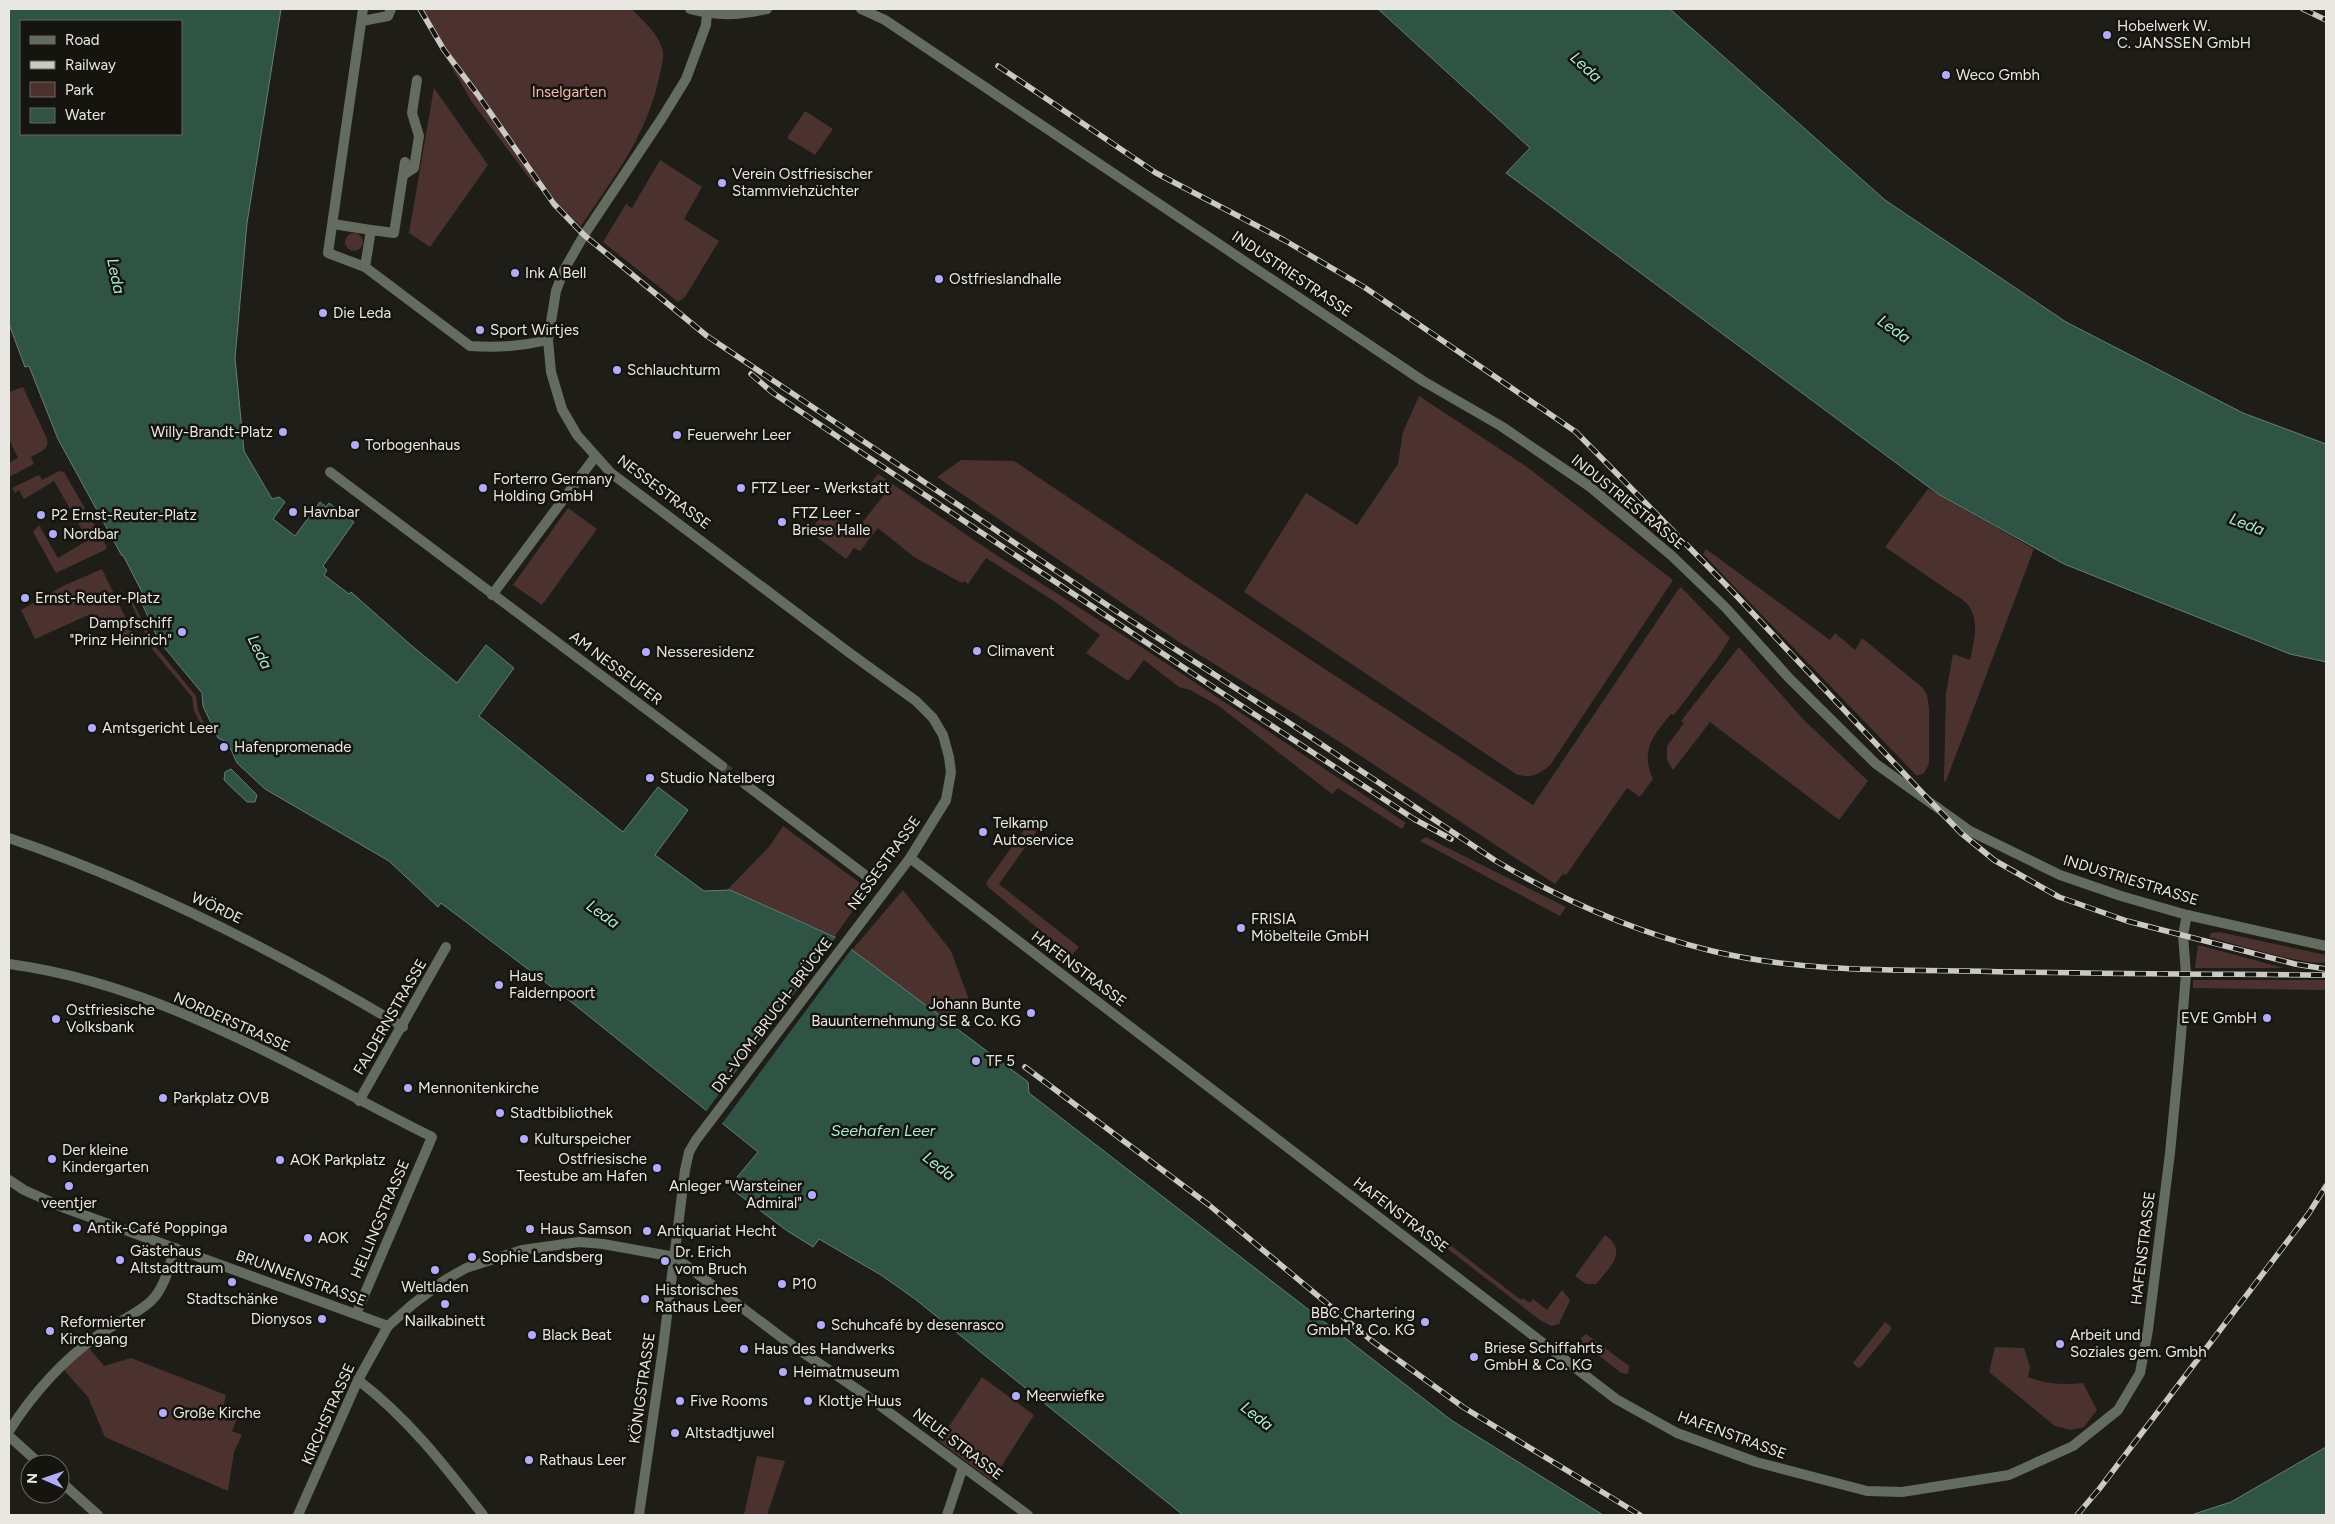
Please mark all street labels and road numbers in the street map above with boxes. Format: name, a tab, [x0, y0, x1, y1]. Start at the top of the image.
street label: INDUSTRIESTRASSE	[1229, 227, 1355, 321]
street label: NESSESTRASSE	[614, 451, 714, 533]
street label: INDUSTRIESTRASSE	[1568, 451, 1688, 553]
street label: AM NESSEUFER	[566, 627, 666, 709]
street label: NESSESTRASSE	[844, 812, 924, 914]
street label: INDUSTRIESTRASSE	[2061, 851, 2201, 909]
street label: WÖRDE	[188, 888, 246, 928]
street label: HAFENSTRASSE	[1028, 927, 1130, 1011]
street label: DR.-VOM-BRUCH- BRÜCKE	[708, 934, 836, 1096]
street label: FALDERNSTRASSE	[350, 956, 430, 1078]
street label: NORDERSTRASSE	[171, 988, 293, 1056]
street label: HELLINGSTRASSE	[347, 1157, 413, 1281]
street label: HAFENSTRASSE	[1350, 1173, 1452, 1257]
street label: HAFENSTRASSE	[2127, 1190, 2159, 1306]
street label: BRUNNENSTRASSE	[233, 1246, 369, 1310]
street label: KÖNIGSTRASSE	[625, 1331, 659, 1445]
street label: KIRCHSTRASSE	[298, 1361, 358, 1467]
street label: NEUE STRASSE	[909, 1404, 1007, 1484]
street label: HAFENSTRASSE	[1675, 1407, 1789, 1463]

